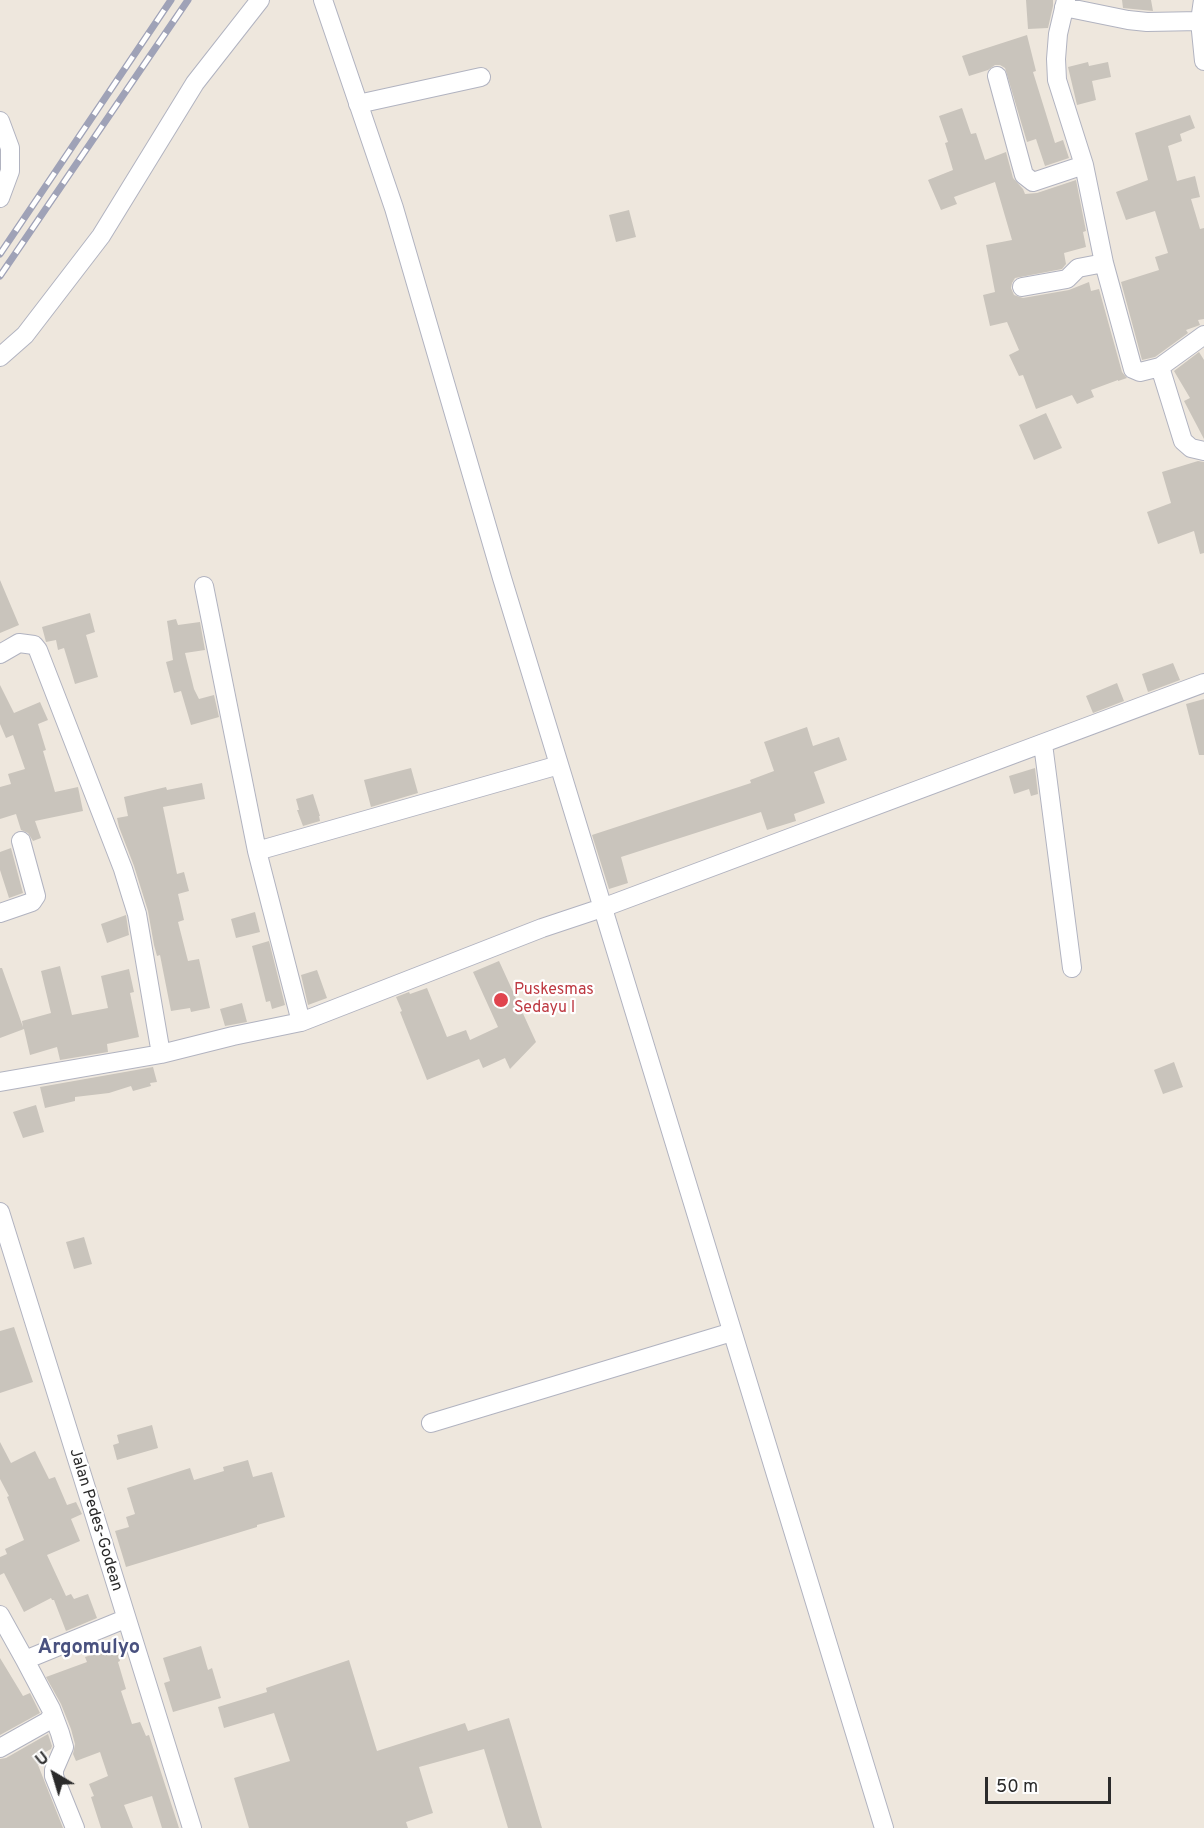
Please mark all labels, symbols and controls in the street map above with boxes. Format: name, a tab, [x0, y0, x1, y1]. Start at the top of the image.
place label: Puskesmas Sedayu I	[514, 981, 594, 1019]
marker: Puskesmas Sedayu I	[492, 991, 510, 1009]
street label: Jalan Pedes-Godean	[64, 1446, 126, 1594]
district label: Argomulyo	[38, 1637, 140, 1661]
north arrow	[24, 1744, 84, 1804]
text: U	[32, 1748, 54, 1771]
scale bar	[988, 1765, 1114, 1803]
text: 50 m	[996, 1776, 1038, 1799]

